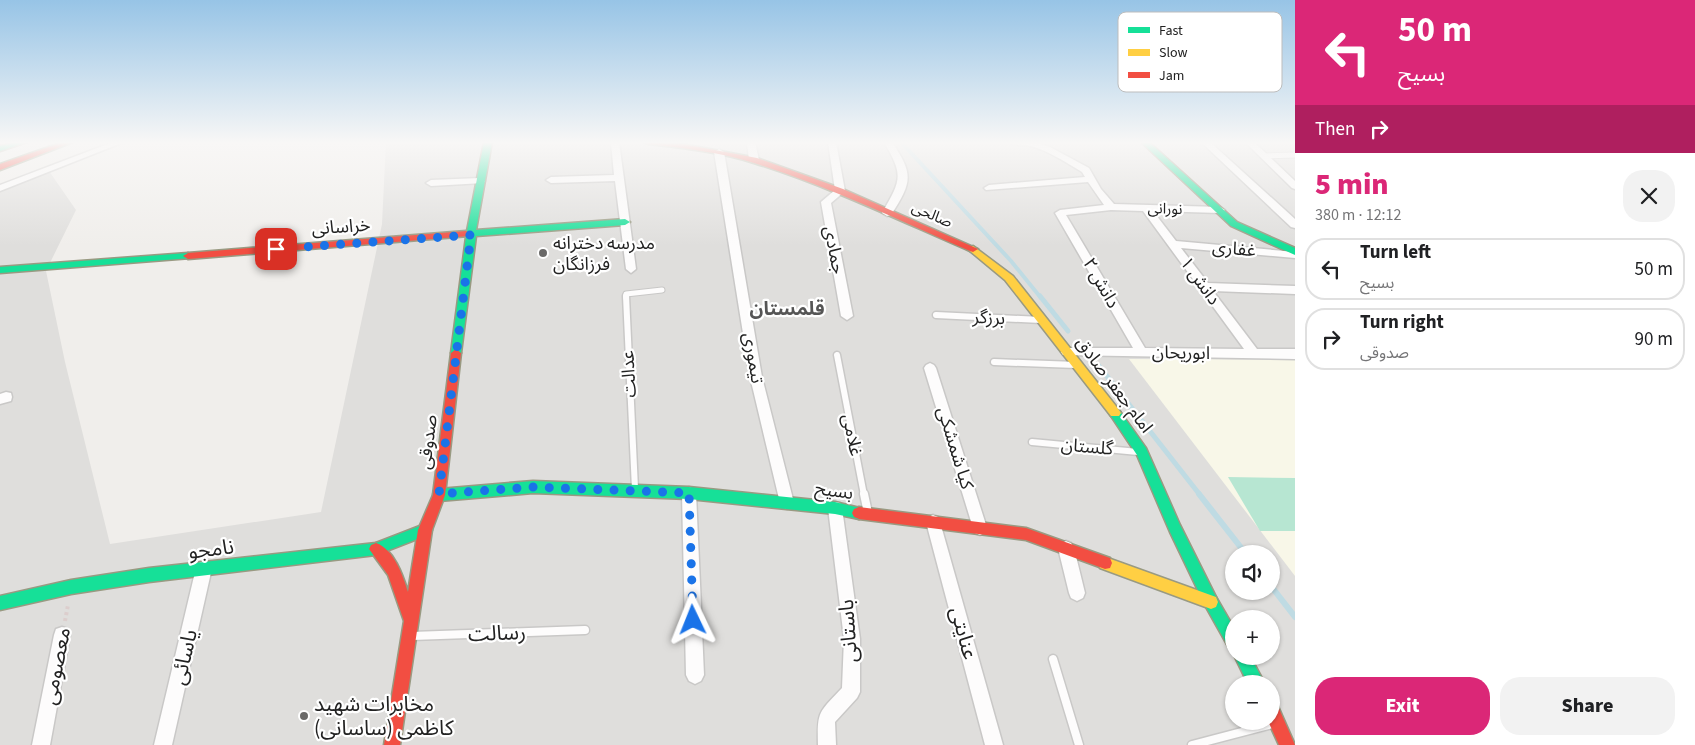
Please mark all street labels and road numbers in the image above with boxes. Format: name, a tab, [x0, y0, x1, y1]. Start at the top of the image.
street label: صالحی	[908, 197, 956, 233]
street label: نورانی	[1147, 198, 1183, 220]
street label: خراسانی	[311, 212, 371, 242]
street label: جمادی	[817, 224, 851, 276]
street label: غفاری	[1211, 235, 1257, 263]
street label: دانش ۱	[1174, 252, 1226, 310]
street label: دانش ۲	[1077, 253, 1125, 313]
street label: برزگر	[971, 305, 1006, 331]
street label: تیموری	[736, 331, 770, 385]
street label: امام جعفر صادق	[1069, 332, 1159, 439]
street label: ابوریحان	[1152, 340, 1210, 366]
street label: عدالت	[615, 350, 643, 398]
street label: کیا شمشکی	[931, 404, 980, 493]
street label: غلامی	[836, 412, 868, 458]
street label: صدوقی	[412, 413, 444, 471]
street label: گلستان	[1060, 432, 1115, 462]
street label: بسیح	[813, 476, 855, 506]
street label: نامجو	[186, 531, 236, 567]
street label: باستانی	[831, 598, 865, 664]
street label: عنایتی	[943, 603, 985, 663]
street label: رسالت	[467, 617, 527, 649]
street label: معصومی	[34, 625, 78, 707]
street label: یاسائی	[163, 626, 205, 688]

